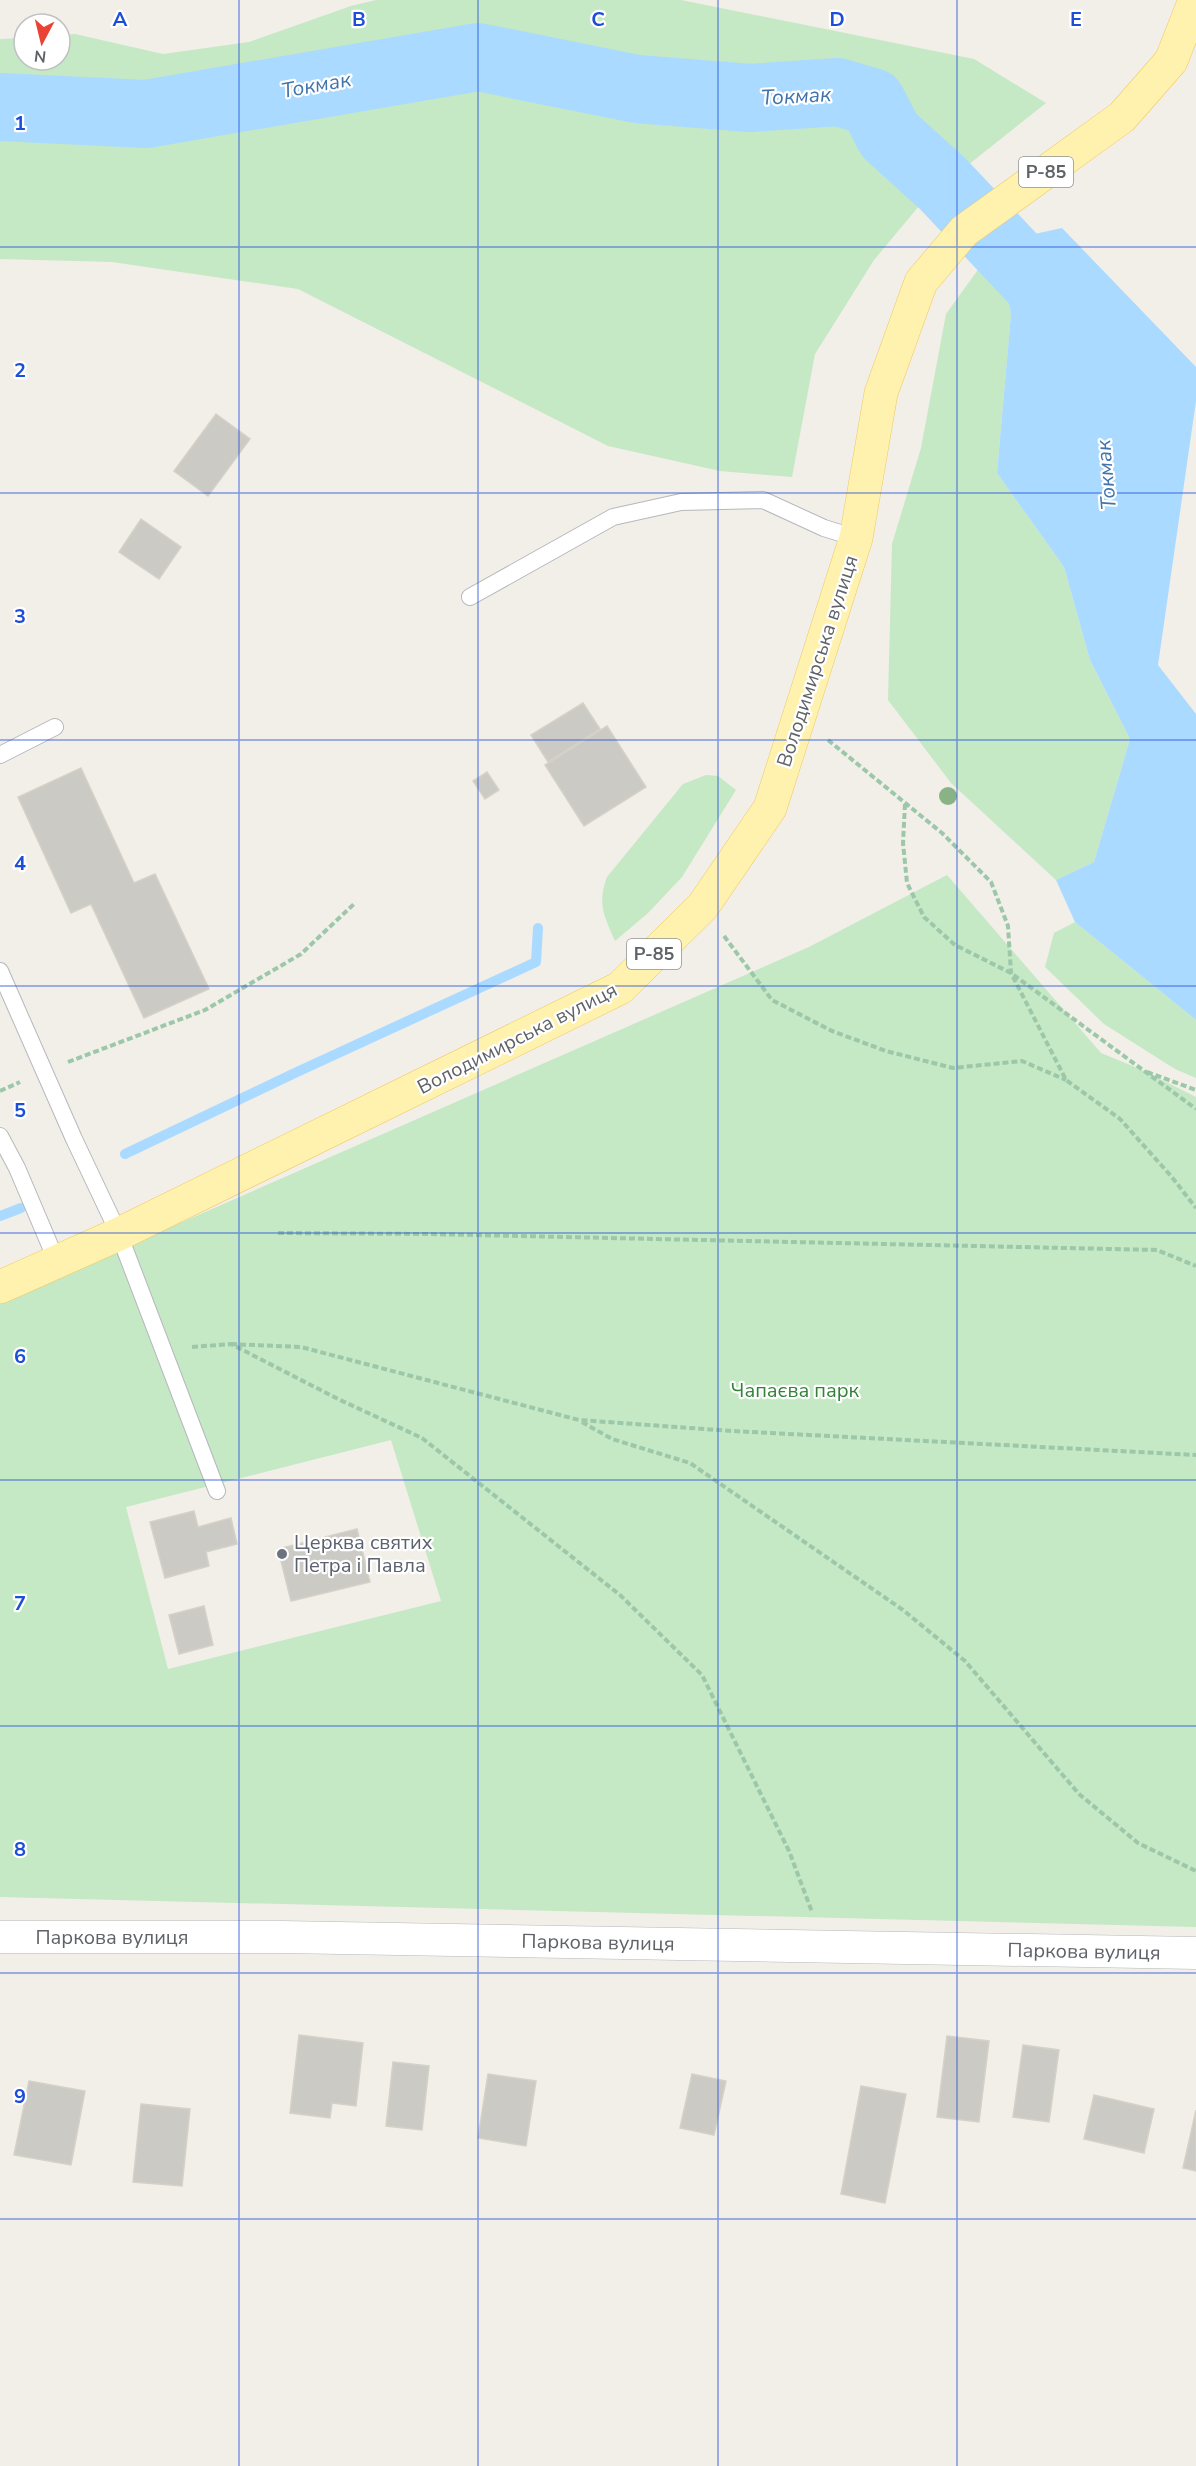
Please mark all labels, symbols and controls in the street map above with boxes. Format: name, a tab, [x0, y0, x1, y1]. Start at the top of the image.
text: A	[113, 6, 128, 33]
text: B	[352, 6, 366, 33]
text: C	[591, 6, 605, 33]
text: D	[829, 6, 845, 33]
text: E	[1070, 6, 1082, 33]
north arrow	[12, 12, 72, 72]
text: N	[33, 44, 48, 68]
water label: Токмак	[279, 65, 354, 105]
water label: Токмак	[760, 80, 833, 112]
text: 1	[14, 110, 26, 137]
road number: Р-85	[1019, 157, 1073, 187]
text: 2	[14, 357, 26, 384]
water label: Токмак	[1089, 438, 1123, 511]
street label: Володимирська вулиця	[770, 552, 864, 770]
text: 3	[14, 603, 26, 630]
text: 4	[14, 850, 26, 877]
road number: Р-85	[627, 939, 681, 969]
street label: Володимирська вулиця	[413, 976, 622, 1101]
text: 5	[14, 1097, 26, 1124]
text: 6	[14, 1343, 26, 1370]
park label: Чапаєва парк	[731, 1377, 860, 1404]
place label: Церква святих Петра і Павла	[294, 1529, 433, 1579]
marker: Церква святих Петра і Павла	[275, 1547, 289, 1561]
text: 7	[14, 1590, 26, 1617]
text: 8	[14, 1836, 26, 1863]
street label: Паркова вулиця	[35, 1924, 189, 1951]
street label: Паркова вулиця	[521, 1928, 675, 1957]
street label: Паркова вулиця	[1007, 1937, 1161, 1966]
text: 9	[14, 2083, 26, 2110]

